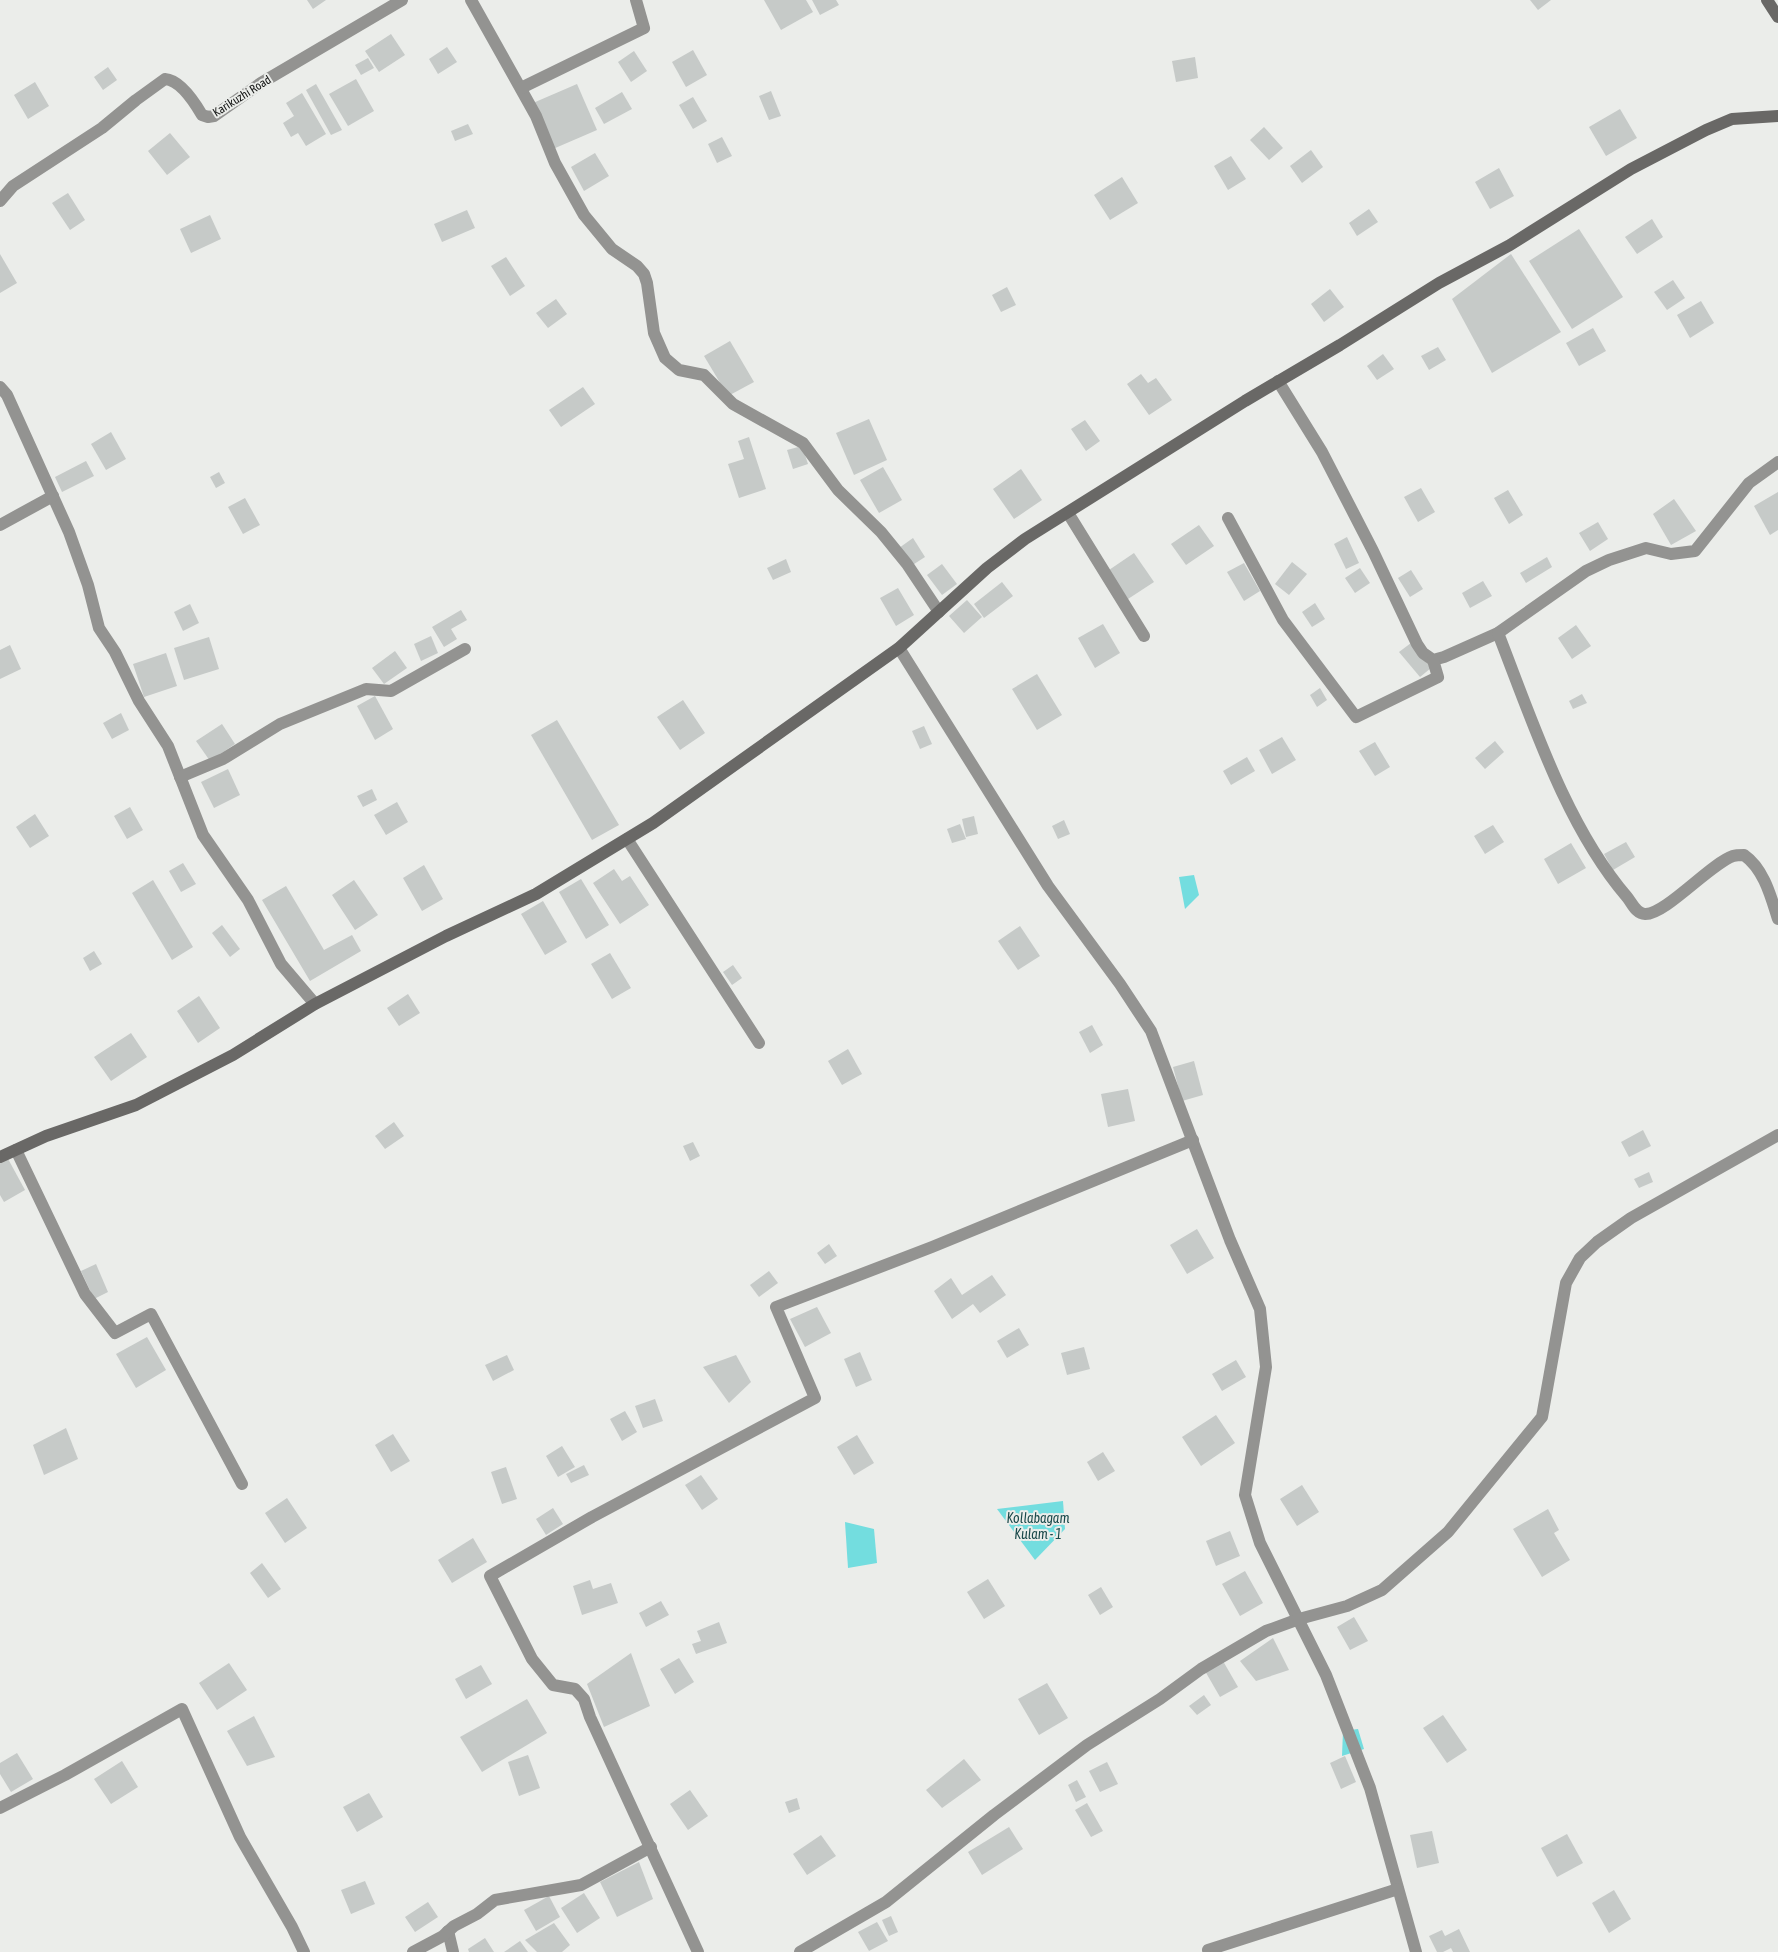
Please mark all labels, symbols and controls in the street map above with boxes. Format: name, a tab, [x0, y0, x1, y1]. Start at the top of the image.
street label: Karikuzhi Road	[210, 73, 274, 119]
water label: Kollabagam Kulam - 1	[1007, 1510, 1069, 1542]

